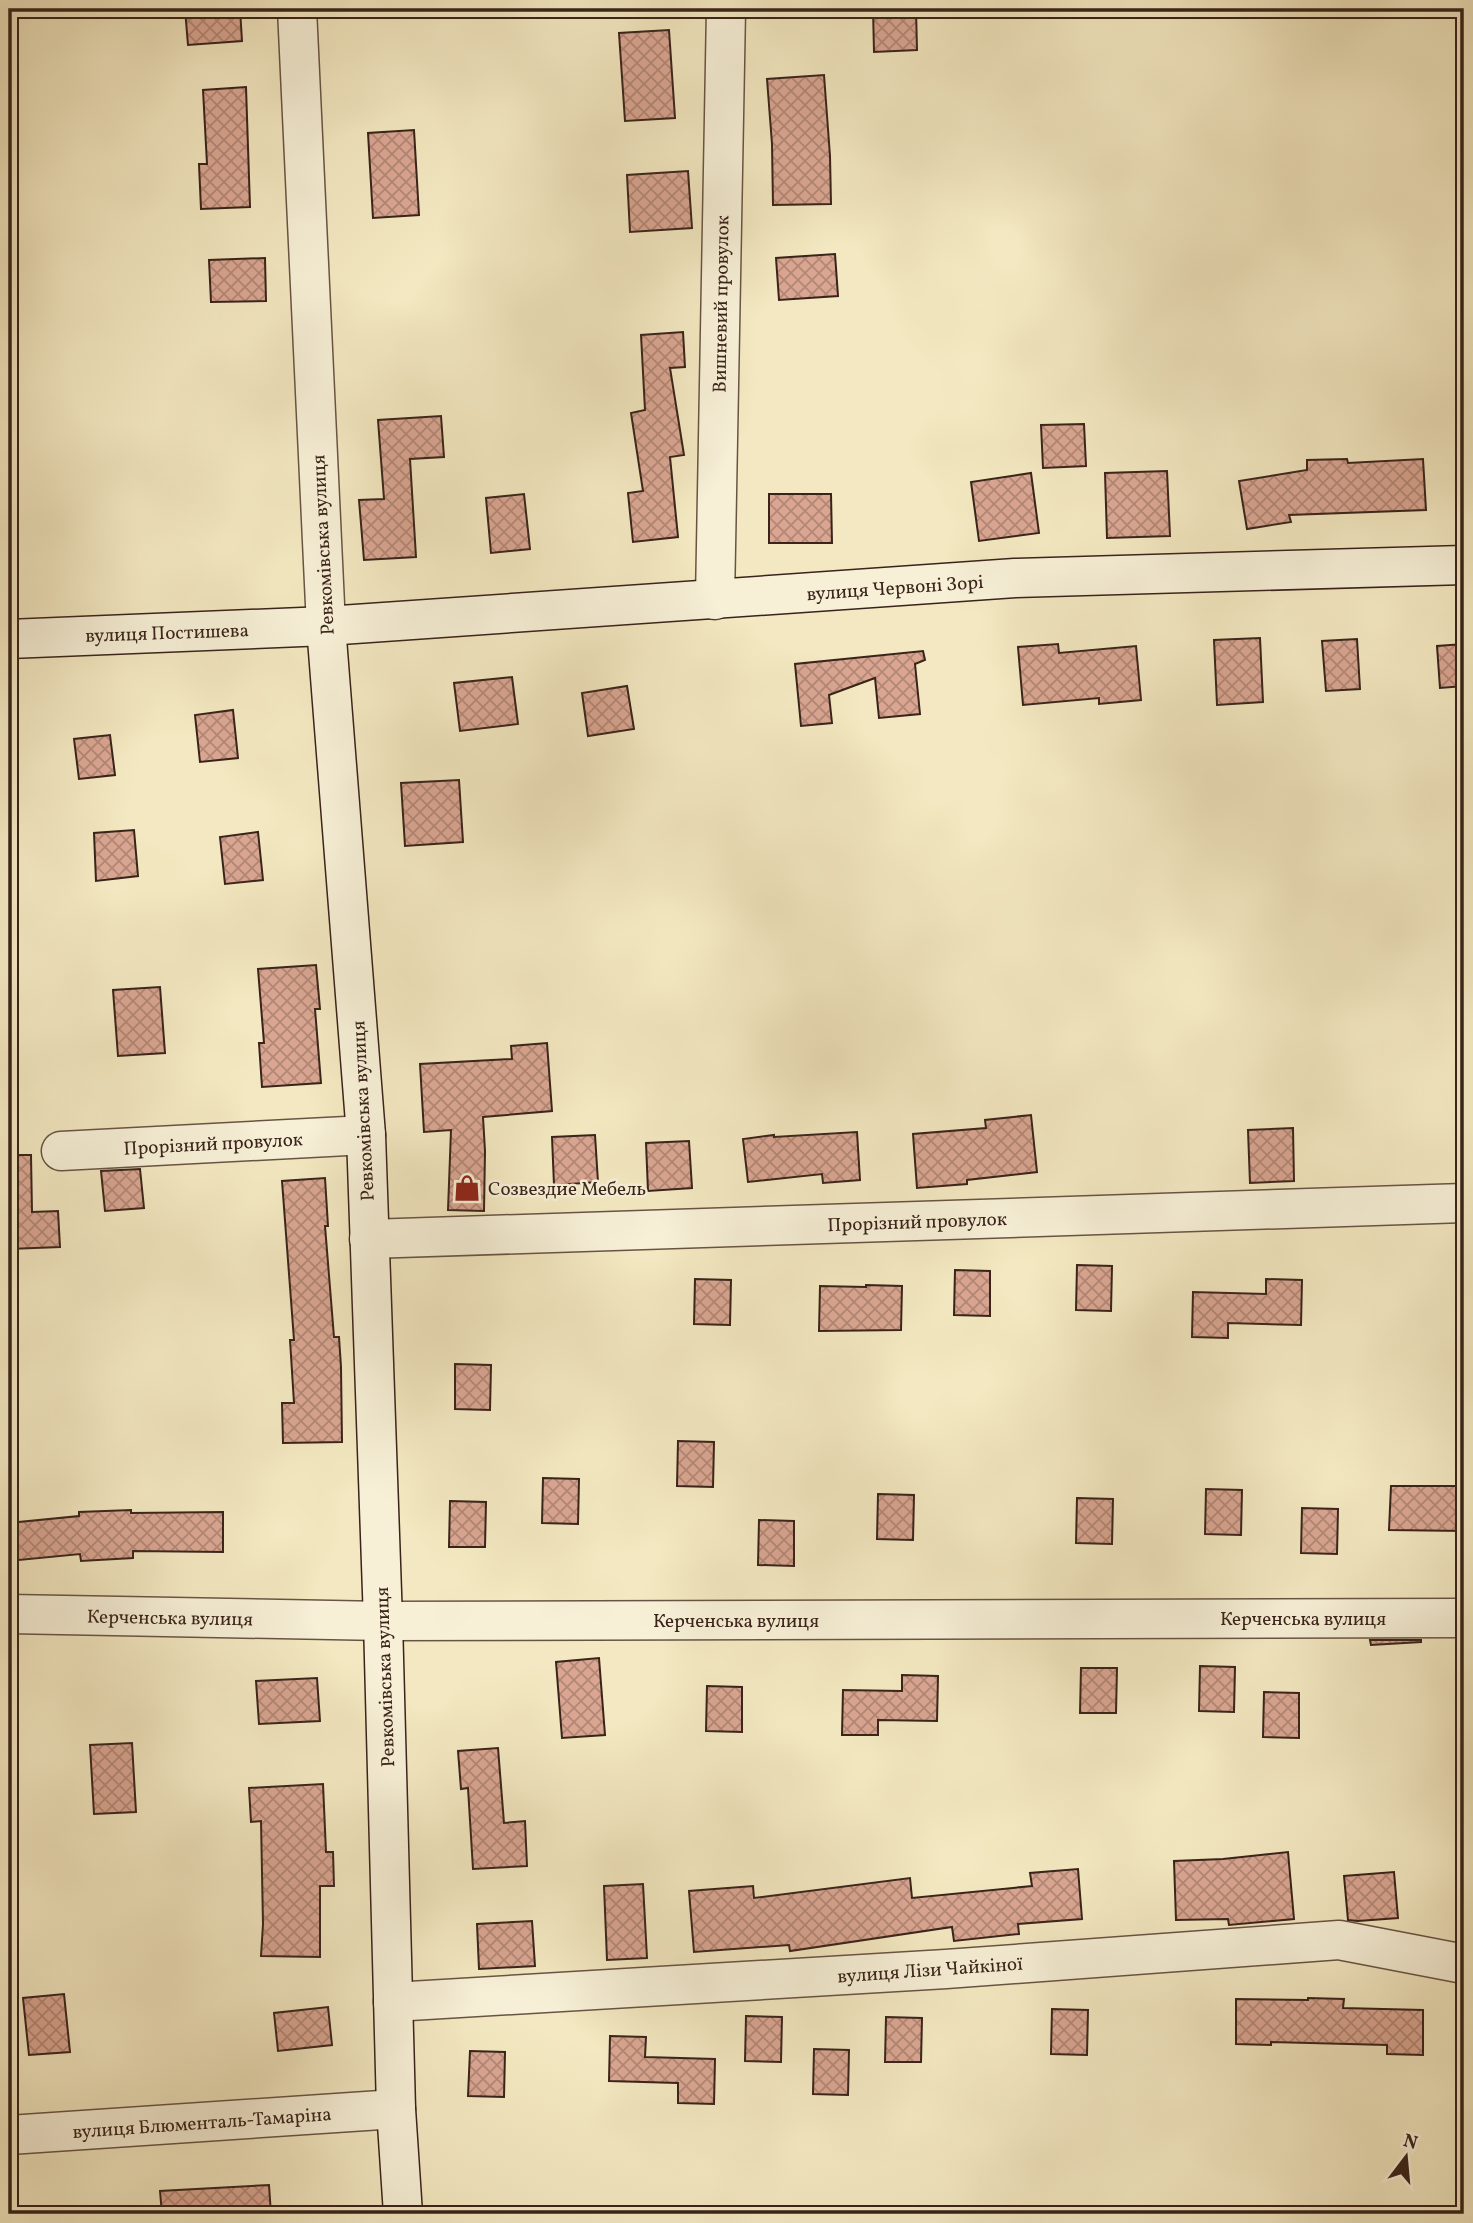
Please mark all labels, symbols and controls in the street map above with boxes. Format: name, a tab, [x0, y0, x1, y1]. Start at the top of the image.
street label: Вишневий провулок	[707, 215, 737, 393]
street label: Ревкомівська вулиця	[306, 454, 342, 636]
street label: вулиця Червоні Зорі	[806, 570, 985, 608]
street label: вулиця Постишева	[85, 618, 249, 650]
street label: Ревкомівська вулиця	[346, 1020, 382, 1202]
street label: Прорізний провулок	[123, 1127, 304, 1163]
shop icon: Созвездие Мебель	[452, 1173, 482, 1203]
place label: Созвездие Мебель	[488, 1177, 646, 1203]
street label: Прорізний провулок	[827, 1207, 1007, 1239]
street label: Ревкомівська вулиця	[370, 1586, 402, 1768]
street label: Керченська вулиця	[87, 1605, 253, 1633]
street label: Керченська вулиця	[1220, 1607, 1386, 1633]
street label: Керченська вулиця	[653, 1609, 819, 1635]
street label: вулиця Лізи Чайкіної	[837, 1952, 1024, 1990]
street label: вулиця Блюменталь-Тамаріна	[72, 2102, 333, 2146]
north arrow	[1372, 2122, 1442, 2192]
text: N	[1400, 2128, 1421, 2157]

